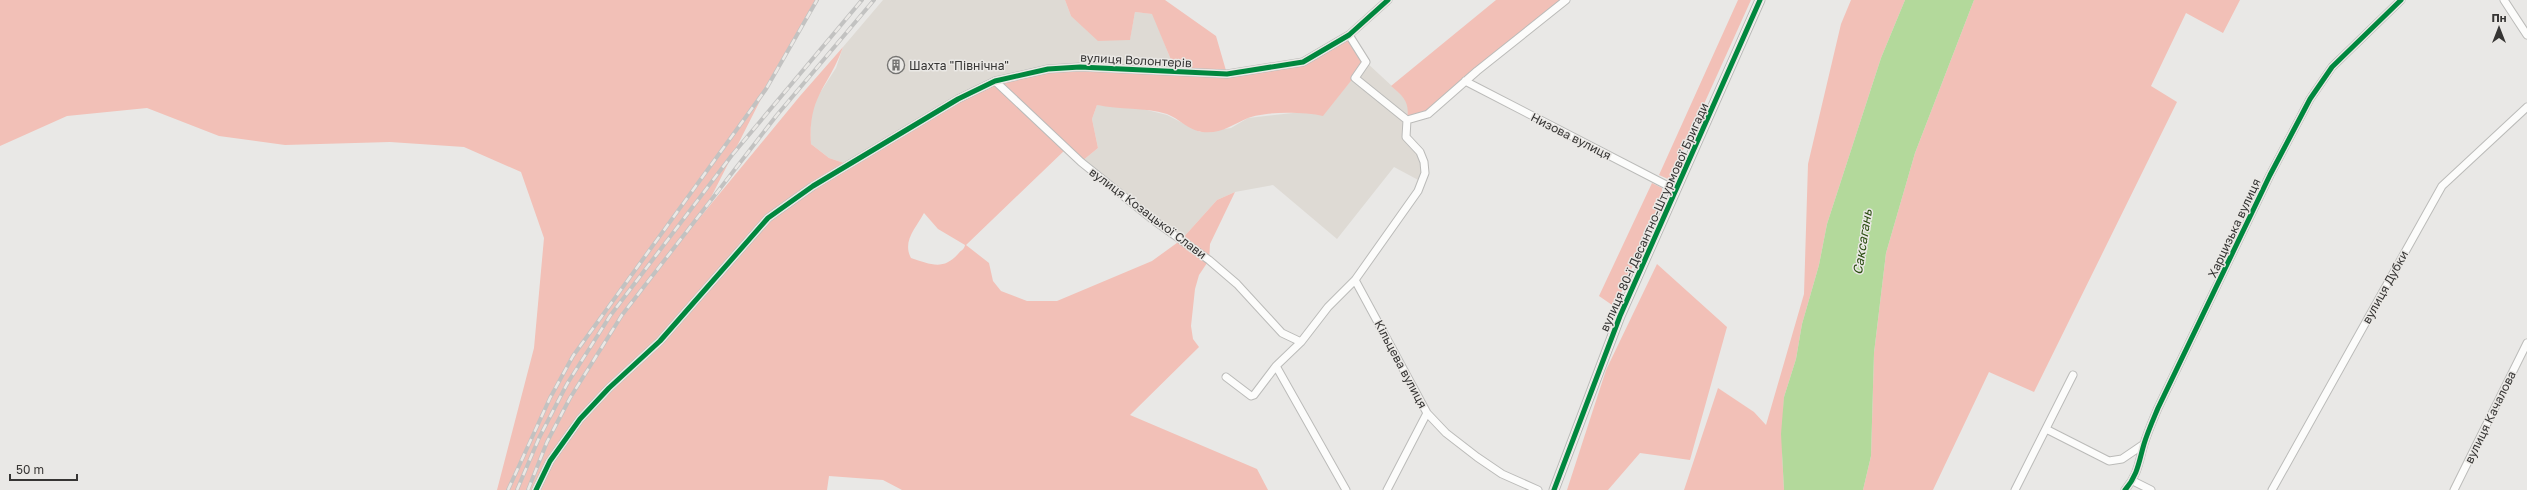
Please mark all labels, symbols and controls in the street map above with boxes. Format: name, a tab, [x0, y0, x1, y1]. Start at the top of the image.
north arrow	[2479, 8, 2519, 48]
text: Пн	[2492, 11, 2507, 24]
street label: вулиця Волонтерів	[1080, 50, 1192, 70]
building icon: Шахта "Північна"	[886, 55, 906, 75]
place label: Шахта "Північна"	[909, 58, 1009, 73]
street label: вулиця 80-ї Десантно-Штурмової Бригади	[1597, 100, 1711, 334]
street label: Низова вулиця	[1528, 109, 1614, 163]
street label: вулиця Козацької Слави	[1086, 164, 1210, 262]
street label: Харцизька вулиця	[2204, 176, 2264, 280]
water label: Саксагань	[1849, 207, 1875, 276]
street label: вулиця Дубки	[2359, 248, 2411, 326]
street label: Кільцева вулиця	[1371, 317, 1431, 411]
street label: вулиця Качалова	[2461, 368, 2519, 466]
scale bar	[10, 456, 77, 482]
text: 50 m	[16, 462, 44, 477]

